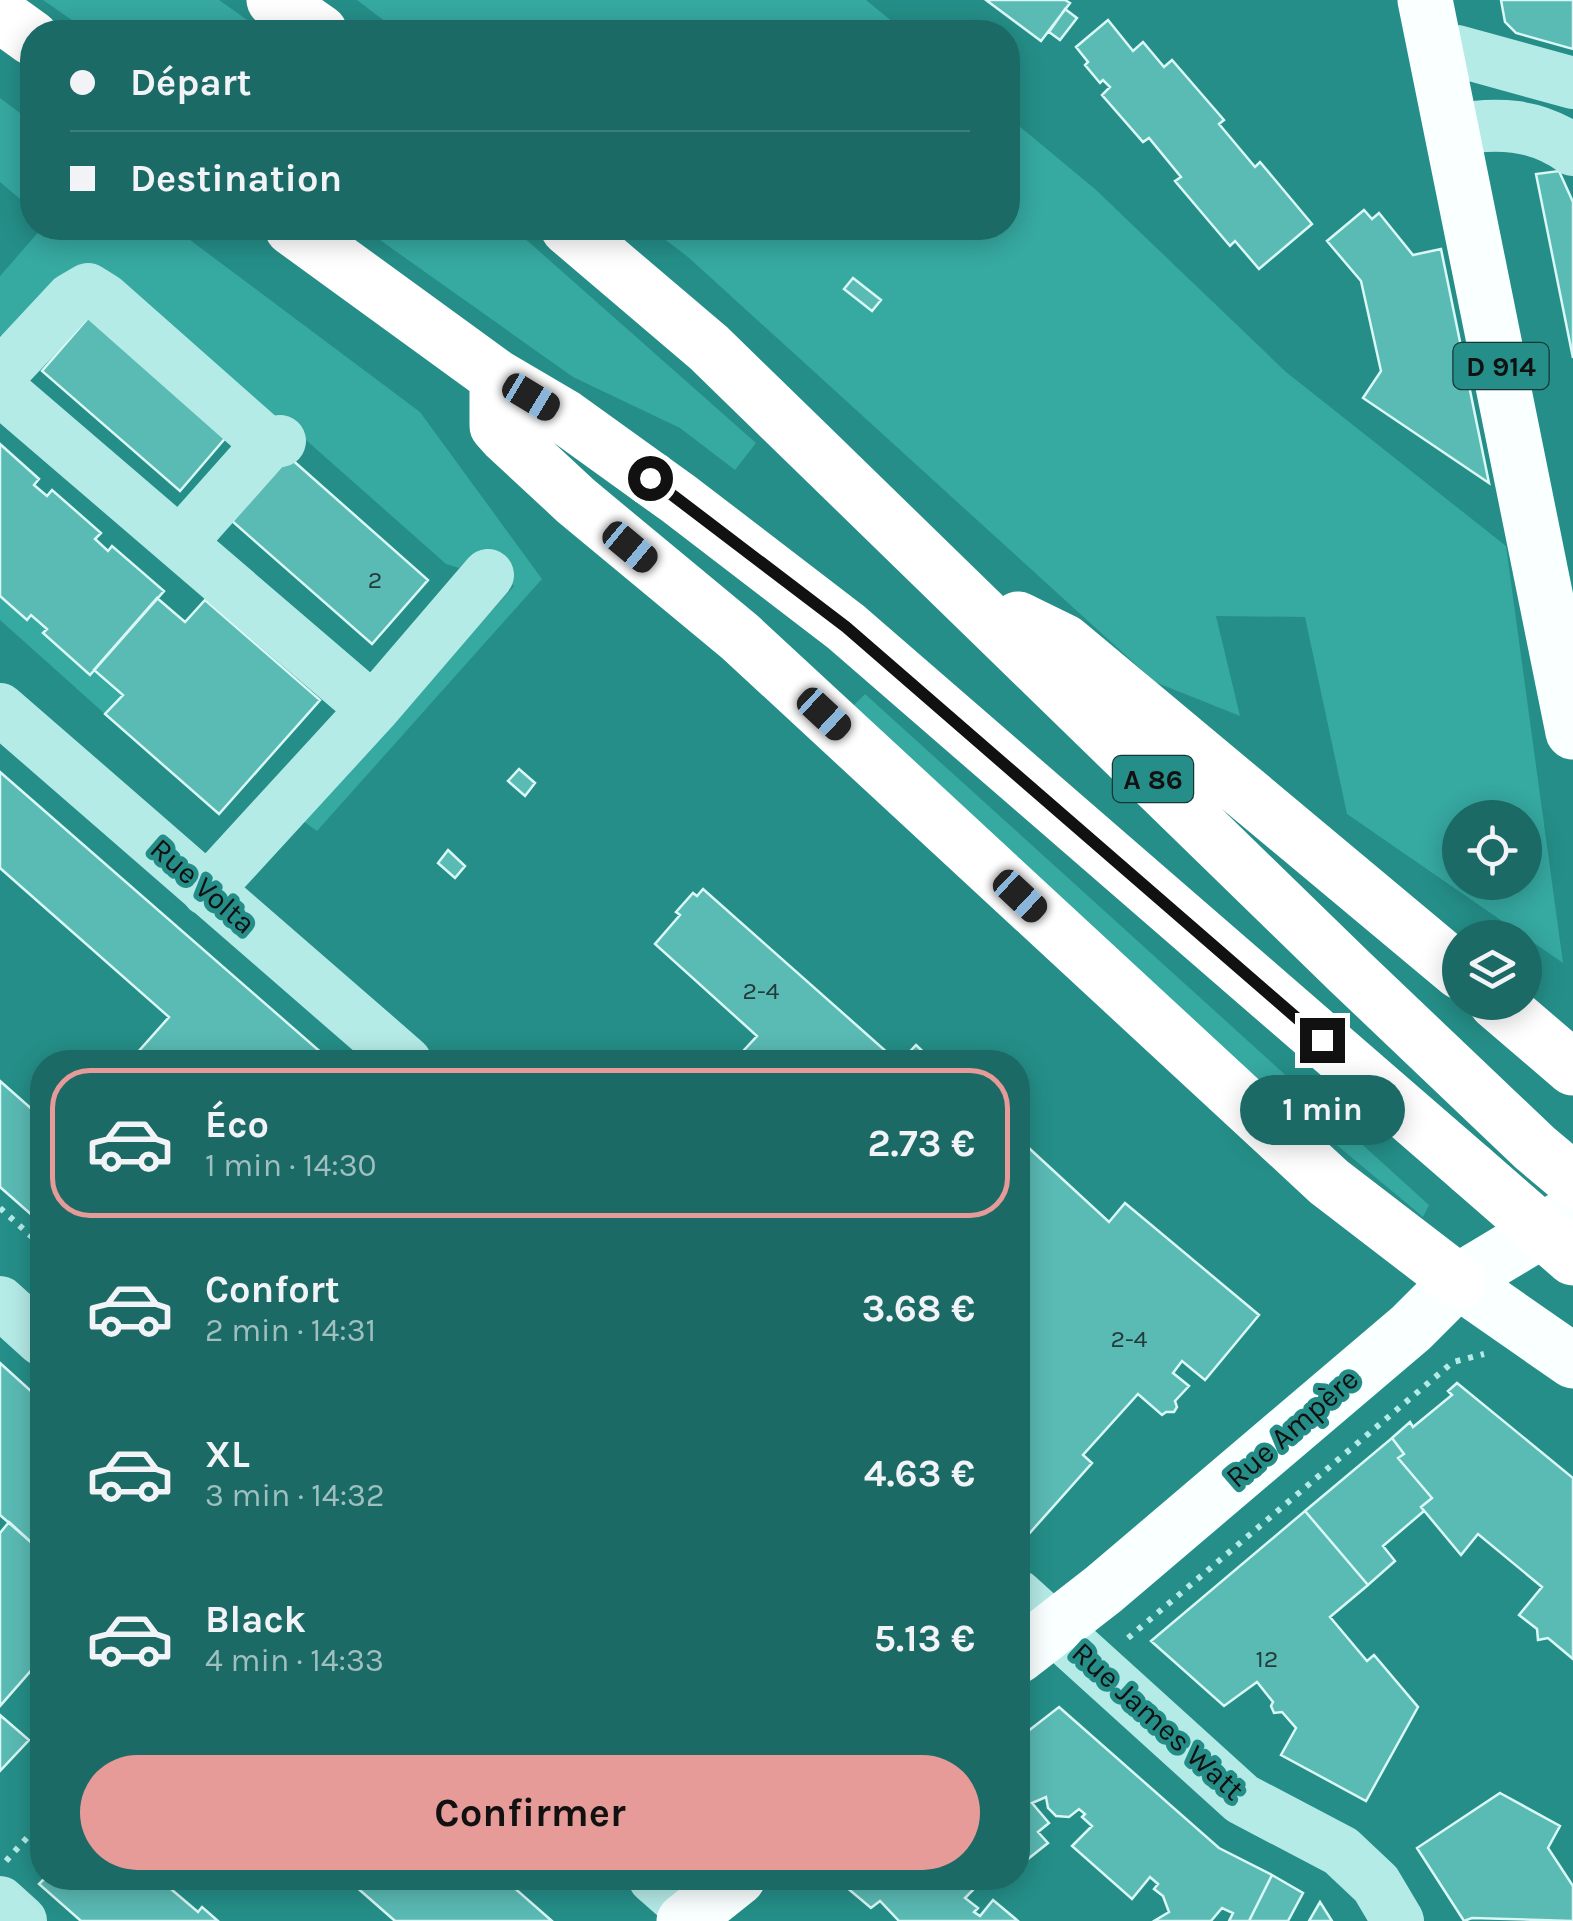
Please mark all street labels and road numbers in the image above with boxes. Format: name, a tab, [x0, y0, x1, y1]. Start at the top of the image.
road number: D 914	[1454, 343, 1548, 389]
road number: A 86	[1113, 756, 1193, 802]
street label: Rue Volta	[143, 831, 263, 941]
street label: Rue Ampère	[1218, 1361, 1366, 1495]
street label: Rue James Watt	[1065, 1634, 1251, 1808]

